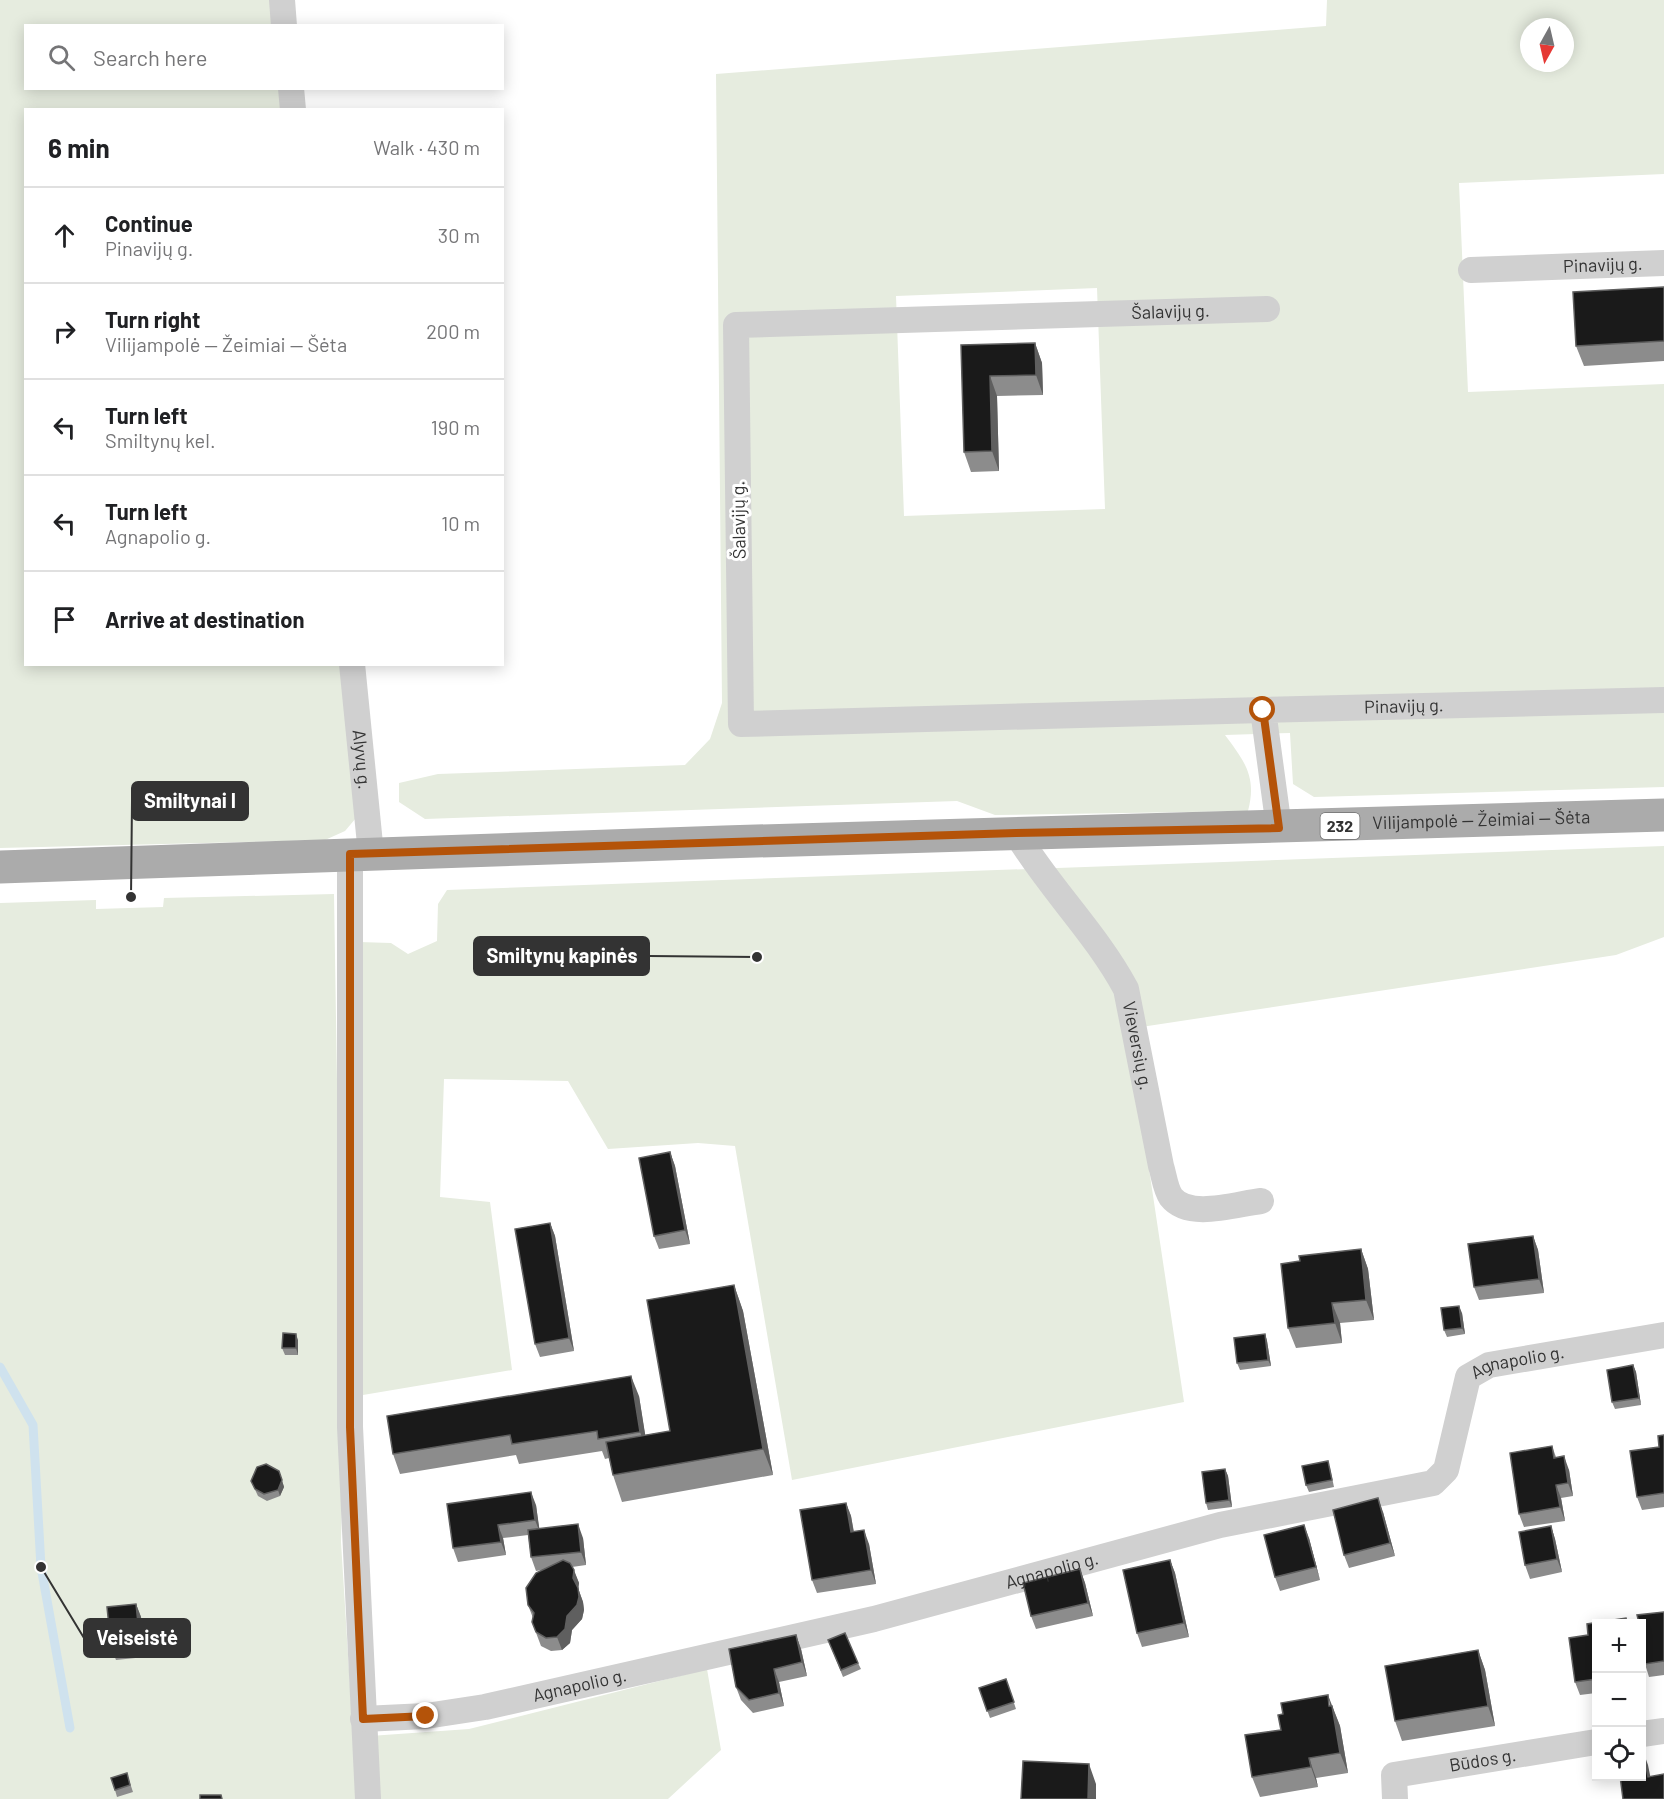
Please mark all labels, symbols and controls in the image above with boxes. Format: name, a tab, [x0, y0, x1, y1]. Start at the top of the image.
north arrow	[1520, 18, 1574, 72]
search box	[24, 24, 504, 90]
icon: search	[45, 41, 78, 74]
text: Search here	[93, 44, 207, 70]
text: 6 min	[48, 132, 110, 163]
text: Walk · 430 m	[373, 135, 480, 159]
text: Continue	[105, 210, 193, 236]
icon: ahead	[48, 219, 81, 252]
text: 30 m	[438, 223, 480, 247]
text: Pinavijų g.	[105, 236, 193, 260]
street label: Pinavijų g.	[1563, 252, 1643, 277]
street label: Šalavijų g.	[1131, 299, 1210, 323]
text: Turn right	[105, 306, 200, 332]
icon: right	[48, 315, 81, 348]
text: 200 m	[426, 319, 480, 343]
text: Vilijampolė — Žeimiai — Šėta	[105, 332, 347, 356]
text: Turn left	[105, 402, 188, 428]
icon: left	[48, 411, 81, 444]
text: 190 m	[431, 415, 480, 439]
text: Smiltynų kel.	[105, 428, 215, 452]
street label: Šalavijų g.	[726, 481, 750, 559]
text: Turn left	[105, 498, 188, 524]
icon: left	[48, 507, 81, 540]
text: 10 m	[441, 511, 480, 535]
text: Agnapolio g.	[105, 524, 211, 548]
icon: arrive	[48, 603, 81, 636]
text: Arrive at destination	[105, 606, 304, 632]
street label: Pinavijų g.	[1364, 693, 1444, 717]
route start	[1249, 696, 1275, 722]
street label: Alyvų g.	[349, 729, 376, 790]
callout: Smiltynai I	[132, 782, 248, 820]
text: Smiltynai I	[144, 788, 236, 812]
street label: Vilijampolė — Žeimiai — Šėta	[1372, 805, 1591, 833]
road number: 232	[1320, 813, 1360, 839]
callout: Smiltynų kapinės	[474, 937, 649, 975]
text: Smiltynų kapinės	[486, 943, 638, 967]
street label: Vieversių g.	[1119, 999, 1158, 1092]
street label: Agnapolio g.	[1466, 1340, 1566, 1383]
street label: Agnapolio g.	[1003, 1547, 1101, 1593]
callout: Veiseistė	[84, 1619, 190, 1657]
map controls	[1592, 1619, 1646, 1781]
button: +	[1592, 1619, 1646, 1673]
text: Veiseistė	[96, 1625, 178, 1649]
street label: Agnapolio g.	[531, 1663, 629, 1706]
button: −	[1592, 1673, 1646, 1727]
route end	[412, 1702, 438, 1728]
button: locate	[1592, 1727, 1646, 1781]
street label: Būdos g.	[1448, 1743, 1518, 1776]

